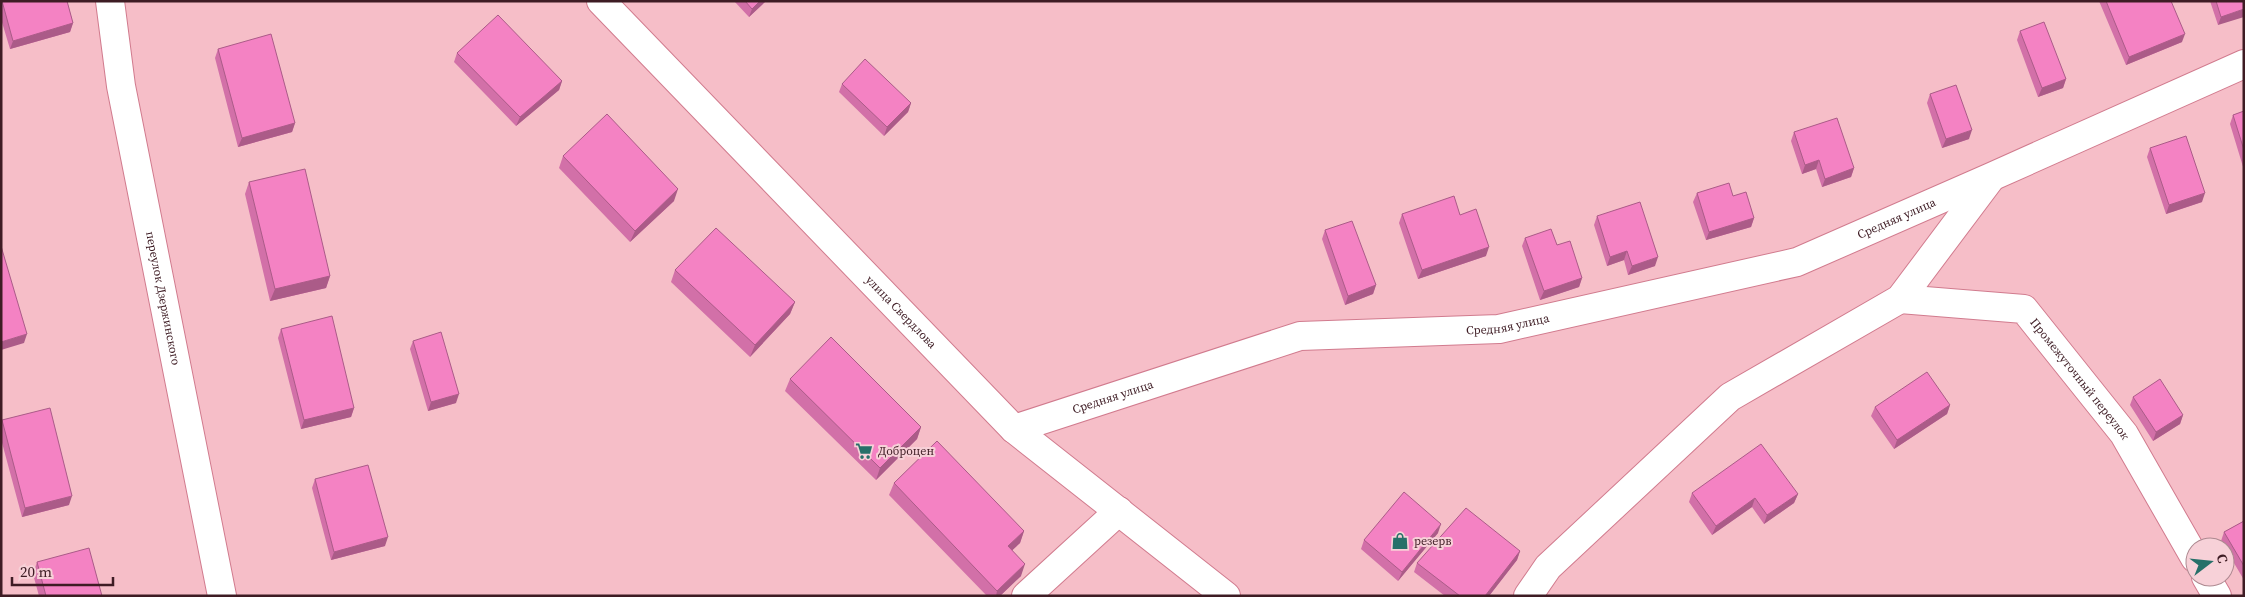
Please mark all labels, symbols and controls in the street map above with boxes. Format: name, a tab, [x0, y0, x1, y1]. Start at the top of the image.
street label: Средняя улица	[1855, 194, 1939, 243]
street label: переулок Дзержинского	[142, 230, 184, 367]
street label: улица Свердлова	[862, 272, 941, 352]
street label: Средняя улица	[1466, 310, 1552, 338]
street label: Промежуточный переулок	[2026, 315, 2134, 443]
street label: Средняя улица	[1070, 376, 1156, 417]
supermarket icon: Доброцен	[854, 441, 874, 461]
place label: Доброцен	[878, 443, 934, 459]
shop icon: резерв	[1390, 531, 1410, 551]
place label: резерв	[1414, 533, 1451, 549]
north arrow	[2185, 537, 2235, 587]
text: С	[2212, 551, 2233, 566]
scale bar	[12, 554, 114, 586]
text: 20 m	[20, 561, 52, 582]

